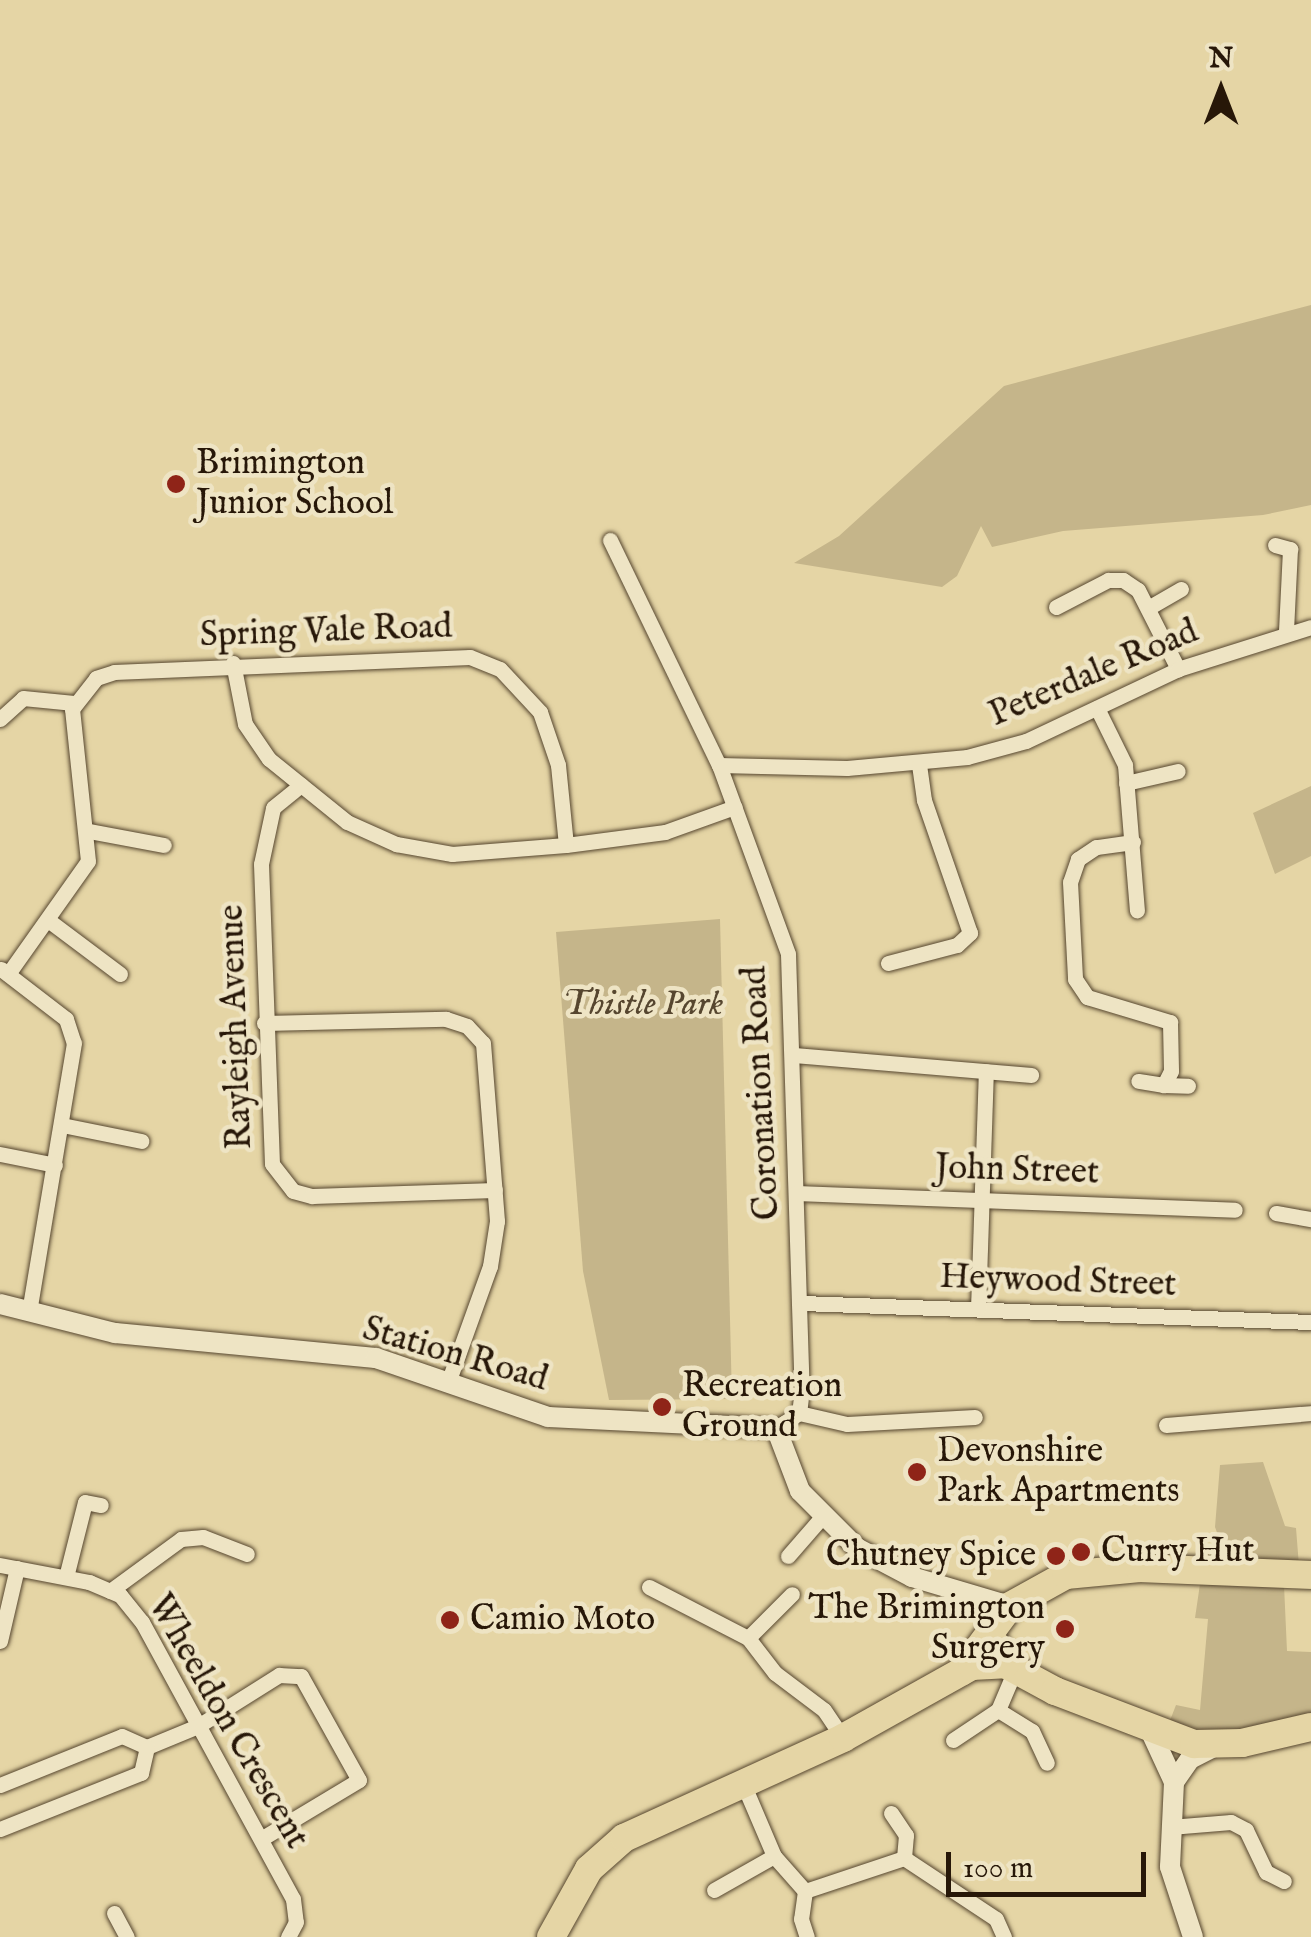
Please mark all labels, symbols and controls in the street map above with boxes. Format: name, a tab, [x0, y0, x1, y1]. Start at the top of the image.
north arrow	[1171, 40, 1271, 140]
text: N	[1209, 42, 1233, 77]
place label: Brimington Junior School	[196, 443, 393, 525]
marker: Brimington Junior School	[165, 473, 187, 495]
street label: Spring Vale Road	[199, 607, 453, 657]
street label: Peterdale Road	[983, 611, 1205, 737]
street label: Rayleigh Avenue	[212, 904, 262, 1150]
street label: Coronation Road	[734, 965, 790, 1221]
park label: Thistle Park	[563, 984, 723, 1026]
street label: John Street	[934, 1147, 1100, 1195]
street label: Heywood Street	[939, 1257, 1177, 1307]
street label: Station Road	[358, 1309, 552, 1401]
place label: Recreation Ground	[682, 1366, 842, 1448]
marker: Recreation Ground	[651, 1396, 673, 1418]
place label: Devonshire Park Apartments	[937, 1431, 1180, 1513]
marker: Devonshire Park Apartments	[906, 1461, 928, 1483]
place label: Curry Hut	[1101, 1531, 1254, 1573]
place label: Chutney Spice	[826, 1535, 1036, 1577]
marker: Curry Hut	[1070, 1541, 1092, 1563]
marker: Chutney Spice	[1045, 1545, 1067, 1567]
street label: Wheeldon Crescent	[137, 1587, 317, 1857]
place label: The Brimington Surgery	[808, 1588, 1045, 1670]
place label: Camio Moto	[470, 1599, 655, 1641]
marker: Camio Moto	[439, 1609, 461, 1631]
marker: The Brimington Surgery	[1054, 1618, 1076, 1640]
scale bar	[951, 1832, 1151, 1894]
text: 100 m	[963, 1850, 1033, 1888]

